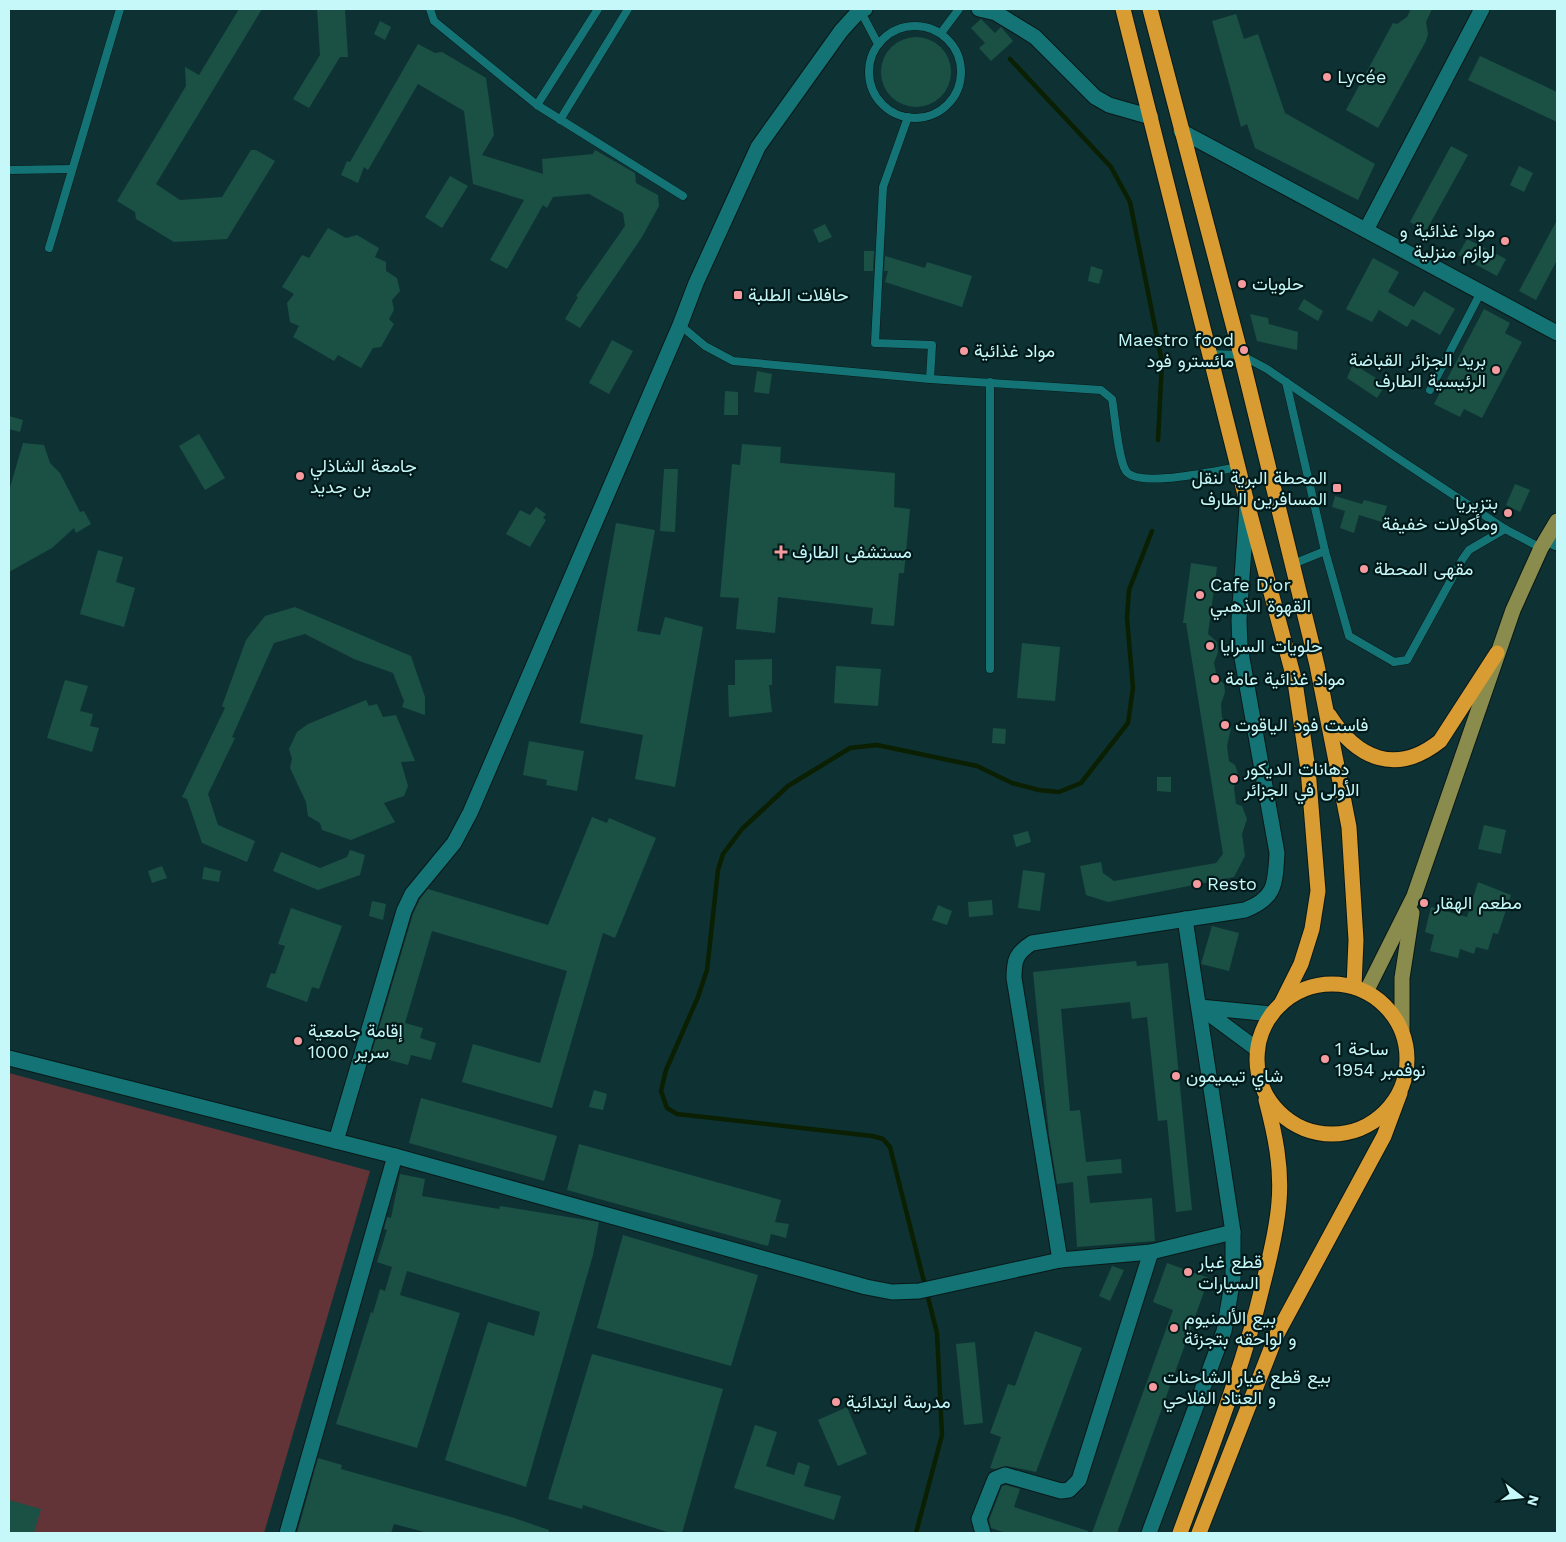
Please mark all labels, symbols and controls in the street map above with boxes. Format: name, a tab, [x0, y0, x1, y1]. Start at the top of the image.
place label: Lycée	[1337, 66, 1386, 87]
marker: Lycée	[1321, 71, 1333, 83]
place label: مواد غذائية و لوازم منزلية	[1400, 220, 1495, 264]
marker: مواد غذائية و لوازم منزلية	[1499, 235, 1511, 247]
place label: حلويات	[1252, 273, 1304, 295]
marker: حلويات	[1236, 278, 1248, 290]
place label: حافلات الطلبة	[748, 284, 849, 305]
marker: حافلات الطلبة	[732, 289, 744, 301]
place label: Maestro food مائسترو فود	[1118, 329, 1234, 372]
place label: مواد غذائية	[974, 340, 1055, 362]
marker: Maestro food مائسترو فود	[1238, 344, 1250, 356]
marker: مواد غذائية	[958, 345, 970, 357]
place label: بريد الجزائر القباضة الرئيسية الطارف	[1349, 349, 1486, 392]
marker: بريد الجزائر القباضة الرئيسية الطارف	[1490, 364, 1502, 376]
place label: جامعة الشاذلي بن جديد	[310, 455, 417, 498]
place label: المحطة البرية لنقل المسافرين الطارف	[1192, 467, 1327, 510]
marker: جامعة الشاذلي بن جديد	[294, 470, 306, 482]
marker: المحطة البرية لنقل المسافرين الطارف	[1331, 482, 1343, 494]
place label: بتزيريا ومأكولات خفيفة	[1382, 492, 1498, 535]
marker: بتزيريا ومأكولات خفيفة	[1502, 507, 1514, 519]
place label: مستشفى الطارف	[792, 541, 912, 563]
marker: مستشفى الطارف	[774, 545, 788, 559]
place label: مقهى المحطة	[1374, 558, 1473, 580]
marker: مقهى المحطة	[1358, 563, 1370, 575]
place label: Cafe D'or القهوة الذهبي	[1210, 574, 1311, 621]
marker: Cafe D'or القهوة الذهبي	[1194, 589, 1206, 601]
place label: حلويات السرايا	[1220, 635, 1323, 657]
marker: حلويات السرايا	[1204, 640, 1216, 652]
place label: مواد غذائية عامة	[1225, 668, 1345, 690]
marker: مواد غذائية عامة	[1209, 673, 1221, 685]
place label: فاست فود الياقوت	[1235, 714, 1369, 736]
marker: فاست فود الياقوت	[1219, 719, 1231, 731]
place label: دهانات الديكور الأولى في الجزائر	[1243, 758, 1359, 805]
marker: دهانات الديكور الأولى في الجزائر	[1228, 773, 1240, 785]
place label: Resto	[1207, 873, 1257, 894]
marker: Resto	[1191, 878, 1203, 890]
place label: مطعم الهقار	[1433, 892, 1522, 915]
marker: مطعم الهقار	[1418, 897, 1430, 909]
place label: إقامة جامعية 1000 سرير	[308, 1020, 403, 1063]
marker: إقامة جامعية 1000 سرير	[292, 1035, 304, 1047]
place label: ساحة 1 نوفمبر 1954	[1335, 1038, 1426, 1081]
marker: ساحة 1 نوفمبر 1954	[1319, 1053, 1331, 1065]
place label: شاي تيميمون	[1186, 1065, 1283, 1091]
marker: شاي تيميمون	[1170, 1070, 1182, 1082]
place label: قطع غيار السيارات	[1197, 1251, 1262, 1294]
marker: قطع غيار السيارات	[1182, 1266, 1194, 1278]
place label: بيع الألمنيوم و لواحقه بتجزئة	[1184, 1307, 1297, 1350]
marker: بيع الألمنيوم و لواحقه بتجزئة	[1168, 1322, 1180, 1334]
place label: بيع قطع غيار الشاحنات و العتاد الفلاحي	[1163, 1366, 1331, 1413]
marker: بيع قطع غيار الشاحنات و العتاد الفلاحي	[1147, 1381, 1159, 1393]
place label: مدرسة ابتدائية	[846, 1391, 951, 1413]
marker: مدرسة ابتدائية	[830, 1396, 842, 1408]
north arrow	[1496, 1472, 1546, 1522]
text: N	[1524, 1493, 1543, 1508]

